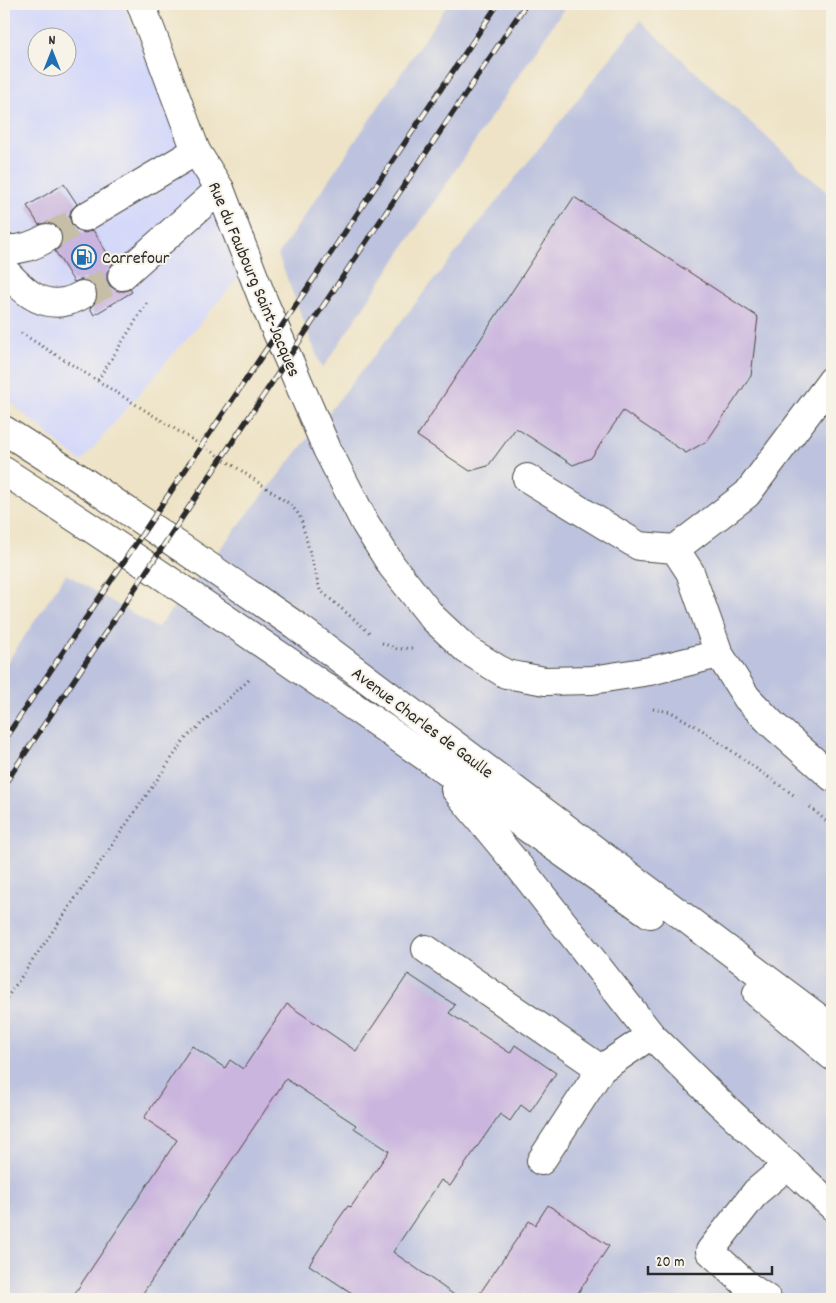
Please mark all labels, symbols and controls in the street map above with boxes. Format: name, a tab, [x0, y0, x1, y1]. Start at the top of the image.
north arrow	[28, 28, 78, 78]
text: N	[49, 31, 56, 51]
street label: Rue du Faubourg Saint-Jacques	[200, 179, 305, 381]
fuel station icon: Carrefour	[71, 244, 97, 270]
place label: Carrefour	[102, 247, 170, 272]
street label: Avenue Charles de Gaulle	[345, 662, 498, 786]
scale bar	[648, 1243, 772, 1275]
text: 20 m	[656, 1252, 684, 1274]

